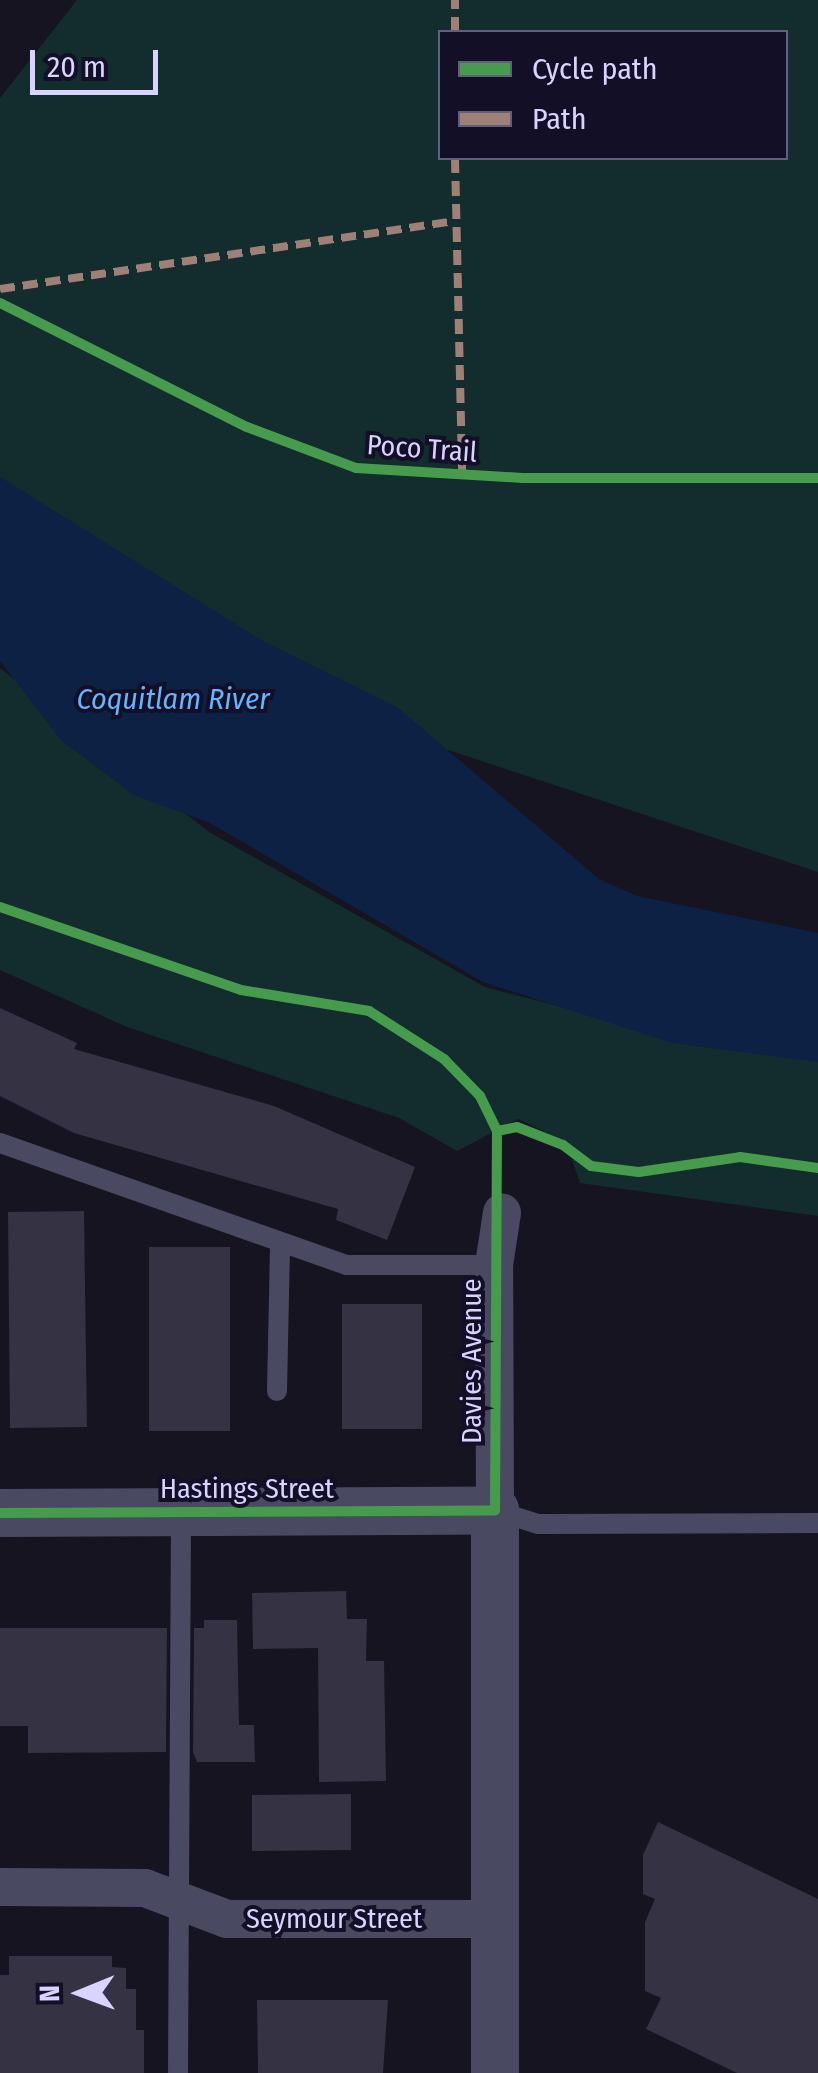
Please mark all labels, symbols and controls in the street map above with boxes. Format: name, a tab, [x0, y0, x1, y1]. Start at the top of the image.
scale bar	[35, 30, 162, 92]
legend	[438, 30, 788, 160]
text: 20 m	[47, 49, 106, 85]
text: Cycle path	[532, 51, 658, 87]
text: Path	[532, 101, 586, 137]
street label: Poco Trail	[366, 428, 478, 470]
water label: Coquitlam River	[76, 681, 270, 717]
street label: Davies Avenue	[455, 1278, 489, 1444]
street label: Hastings Street	[160, 1472, 334, 1506]
street label: Seymour Street	[246, 1902, 422, 1936]
north arrow	[30, 1943, 130, 2043]
text: N	[33, 1985, 66, 2002]

